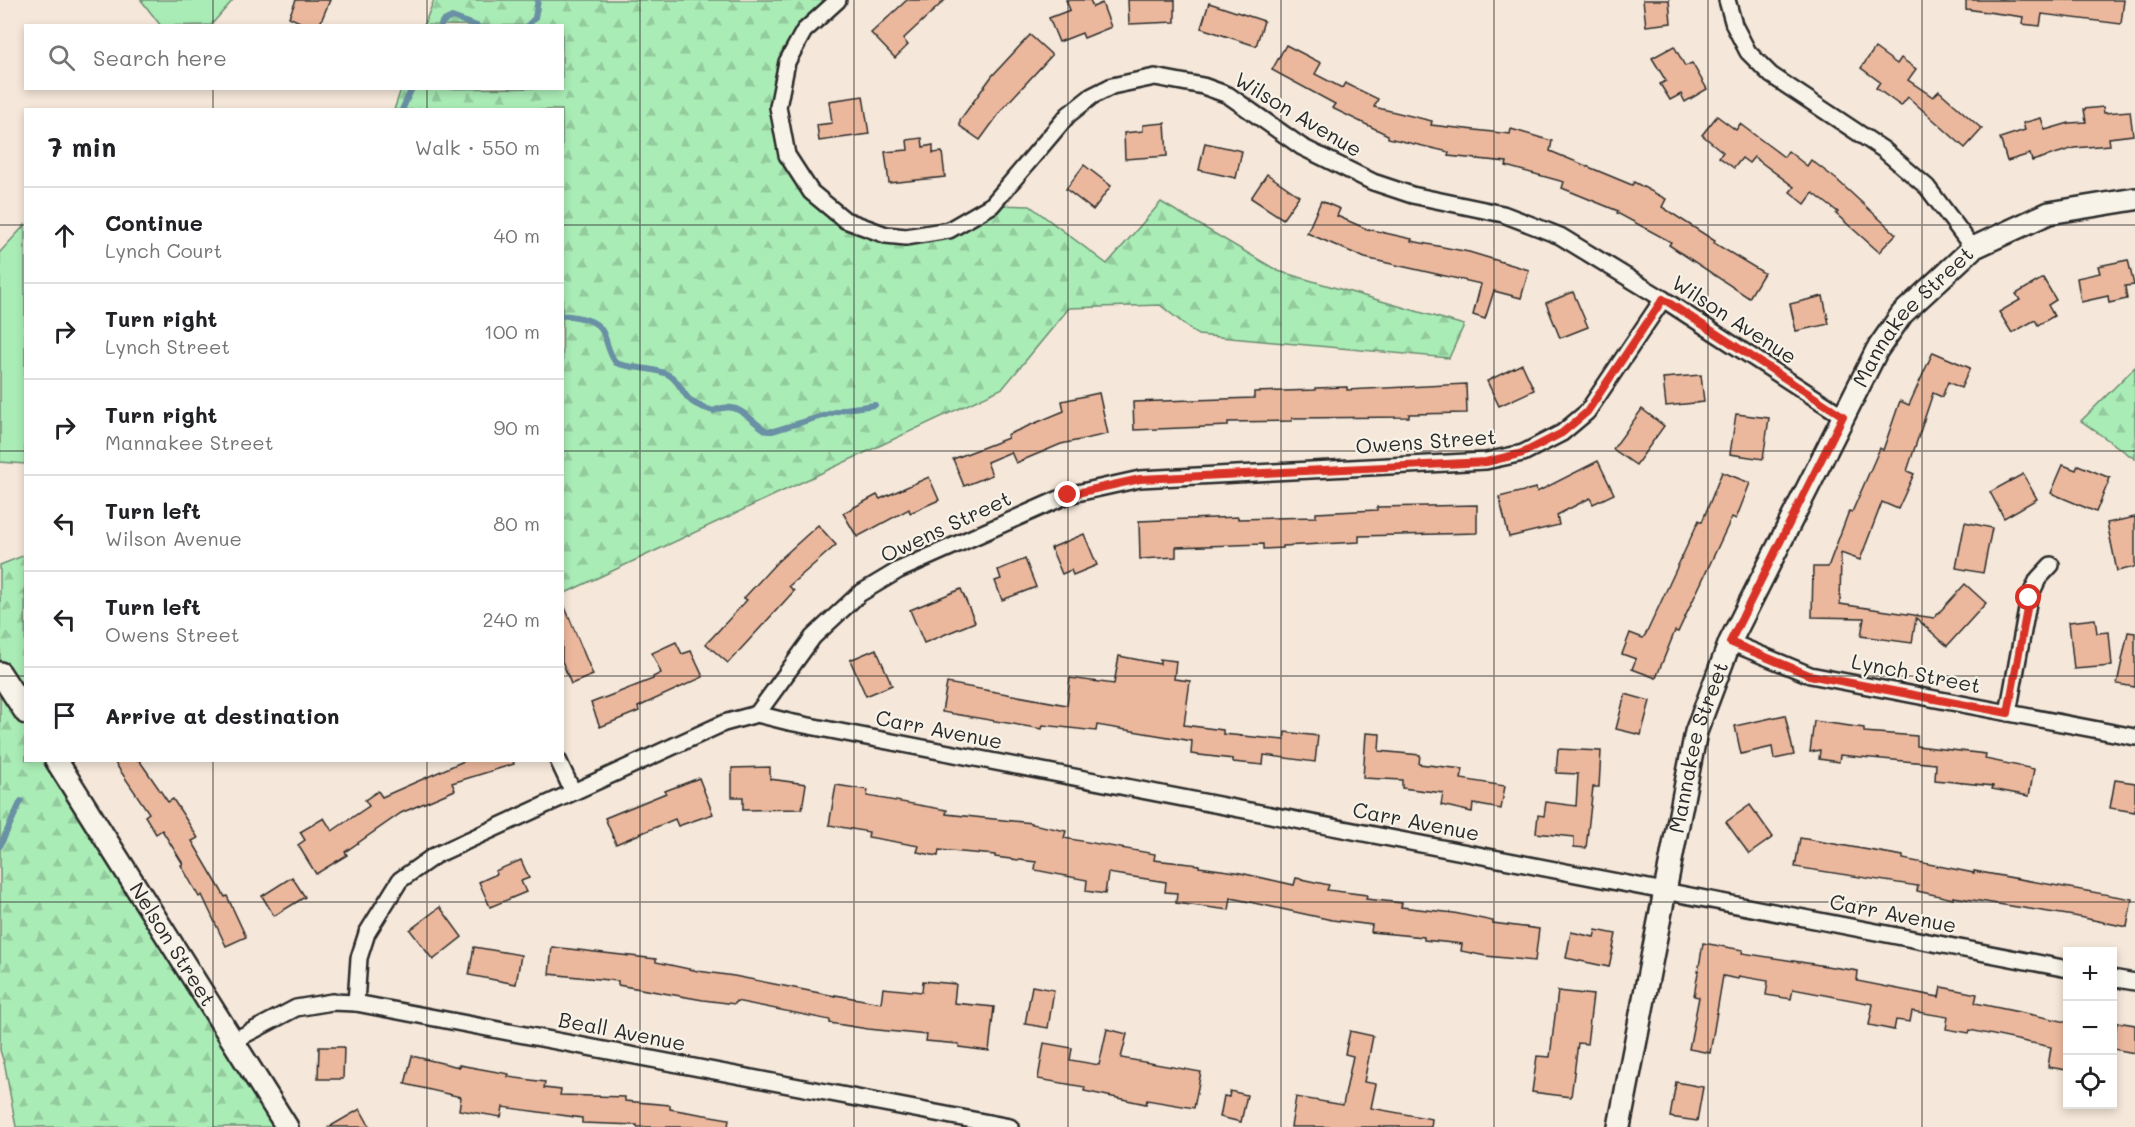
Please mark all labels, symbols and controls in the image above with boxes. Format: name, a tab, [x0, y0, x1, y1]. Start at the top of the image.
search box	[24, 24, 564, 90]
icon: search	[45, 41, 78, 74]
text: Search here	[93, 43, 227, 72]
street label: Wilson Avenue	[1230, 65, 1367, 162]
text: 7 min	[48, 130, 116, 164]
text: Walk · 550 m	[415, 134, 540, 160]
text: Continue	[105, 208, 203, 237]
icon: ahead	[48, 219, 81, 252]
text: 40 m	[494, 222, 540, 248]
text: Lynch Court	[105, 237, 222, 263]
street label: Mannakee Street	[1846, 240, 1978, 391]
street label: Wilson Avenue	[1667, 268, 1802, 369]
text: Turn right	[105, 304, 217, 333]
icon: right	[48, 315, 81, 348]
text: 100 m	[484, 318, 540, 344]
text: Lynch Street	[105, 333, 230, 359]
text: Turn right	[105, 400, 217, 429]
icon: right	[48, 411, 81, 444]
text: 90 m	[494, 414, 540, 440]
street label: Owens Street	[1354, 422, 1497, 459]
text: Mannakee Street	[105, 429, 273, 455]
route end	[1054, 481, 1080, 507]
street label: Owens Street	[876, 484, 1015, 568]
text: Turn left	[105, 496, 201, 525]
icon: left	[48, 507, 81, 540]
text: 80 m	[493, 510, 540, 536]
text: Wilson Avenue	[105, 525, 242, 551]
route start	[2015, 584, 2041, 610]
text: Turn left	[105, 592, 201, 621]
icon: left	[48, 603, 81, 636]
text: 240 m	[482, 606, 540, 632]
text: Owens Street	[105, 621, 240, 647]
street label: Lynch Street	[1849, 647, 1983, 698]
street label: Mannakee Street	[1662, 657, 1733, 835]
icon: arrive	[48, 699, 81, 732]
text: Arrive at destination	[105, 701, 340, 730]
street label: Carr Avenue	[874, 703, 1005, 754]
street label: Carr Avenue	[1351, 795, 1482, 846]
street label: Nelson Street	[124, 877, 223, 1011]
street label: Carr Avenue	[1828, 887, 1959, 938]
map controls	[2063, 947, 2117, 1109]
button: +	[2063, 947, 2117, 1001]
button: −	[2063, 1001, 2117, 1055]
street label: Beall Avenue	[556, 1005, 688, 1056]
button: locate	[2063, 1055, 2117, 1109]

